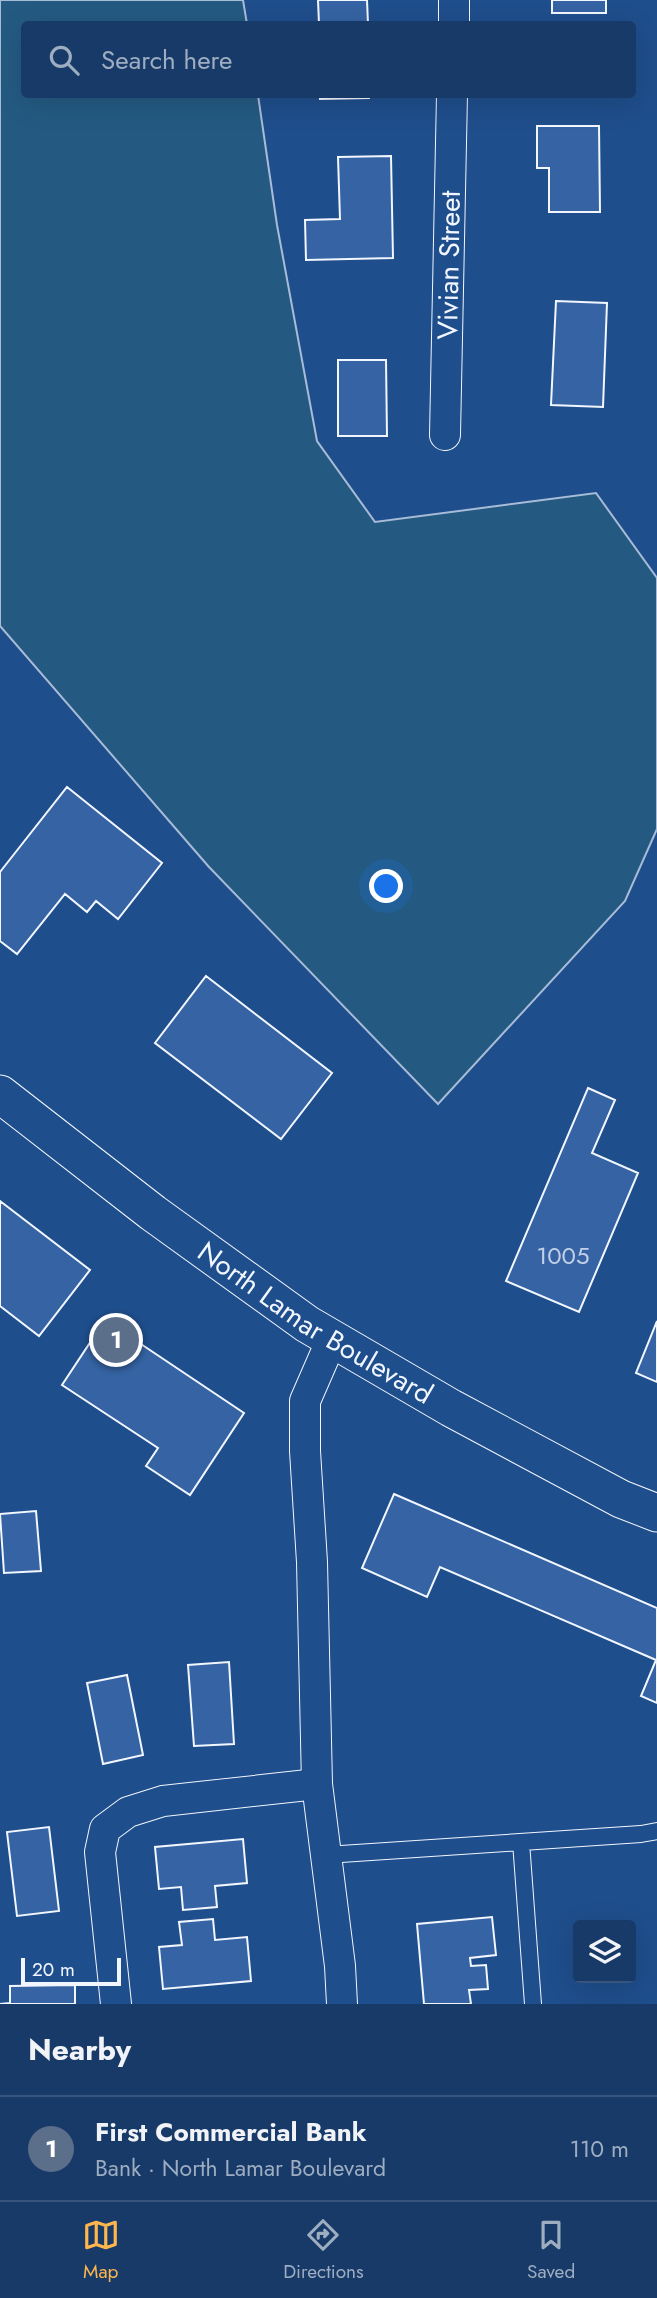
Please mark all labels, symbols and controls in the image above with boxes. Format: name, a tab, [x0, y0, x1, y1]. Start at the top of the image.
search box	[21, 21, 636, 98]
icon: search	[45, 41, 83, 79]
text: Search here	[101, 41, 233, 79]
street label: Vivian Street	[427, 190, 471, 340]
your location	[369, 869, 403, 903]
street label: North Lamar Boulevard	[189, 1232, 441, 1414]
house number: 1005	[536, 1238, 590, 1273]
pin: 1	[93, 1314, 139, 1366]
map controls	[573, 1920, 636, 1983]
button: layers	[573, 1920, 636, 1983]
scale bar	[21, 1955, 121, 1987]
text: 20 m	[32, 1956, 75, 1983]
text: Nearby	[28, 2028, 131, 2071]
text: First Commercial Bank	[95, 2113, 367, 2151]
text: 1	[45, 2132, 57, 2166]
text: 110 m	[570, 2132, 629, 2166]
text: Bank · North Lamar Boulevard	[95, 2151, 386, 2185]
tab: Map	[82, 2216, 120, 2285]
tab: Directions	[283, 2216, 364, 2285]
tab: Saved	[527, 2216, 575, 2285]

